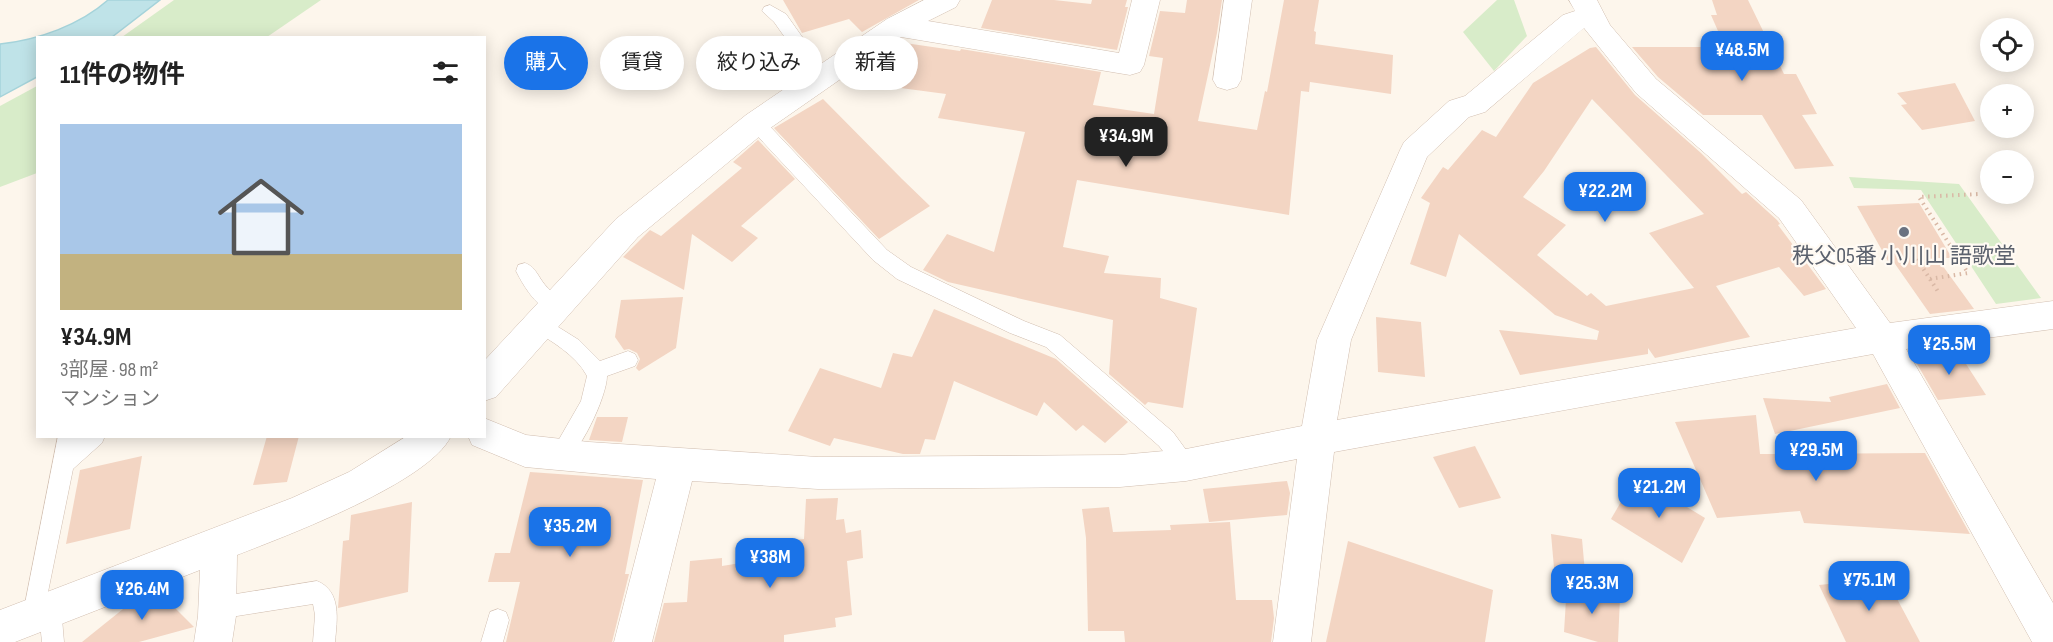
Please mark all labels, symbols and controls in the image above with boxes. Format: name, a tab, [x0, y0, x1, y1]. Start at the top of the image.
map controls	[1980, 18, 2034, 204]
button: locate	[1980, 18, 2034, 72]
pin: ¥48.5M	[1693, 31, 1791, 82]
chip: 購入	[504, 36, 588, 90]
chip: 賃貸	[600, 36, 684, 90]
chip: 絞り込み	[696, 36, 822, 90]
chip: 新着	[834, 36, 918, 90]
text: ¥48.5M	[1715, 38, 1769, 62]
icon: filters	[429, 56, 462, 89]
text: 11件の物件	[60, 60, 184, 91]
button: +	[1980, 84, 2034, 138]
pin: ¥34.9M	[1077, 117, 1175, 168]
text: ¥34.9M	[1099, 124, 1153, 148]
button: −	[1980, 150, 2034, 204]
icon: home	[207, 163, 315, 271]
pin: ¥22.2M	[1556, 172, 1654, 223]
text: ¥22.2M	[1578, 179, 1632, 203]
marker: 秩父05番 小川山 語歌堂	[1897, 225, 1911, 239]
place label: 秩父05番 小川山 語歌堂	[1792, 243, 2016, 270]
text: ¥34.9M	[60, 322, 131, 353]
pin: ¥25.5M	[1900, 325, 1998, 376]
text: ¥25.5M	[1922, 332, 1976, 356]
text: 3部屋 · 98 m²	[60, 358, 159, 382]
text: マンション	[60, 387, 160, 411]
pin: ¥29.5M	[1767, 431, 1865, 482]
text: ¥29.5M	[1789, 438, 1843, 462]
pin: ¥21.2M	[1610, 468, 1708, 519]
text: ¥21.2M	[1632, 475, 1686, 499]
pin: ¥35.2M	[521, 507, 619, 558]
text: ¥35.2M	[543, 514, 597, 538]
pin: ¥38M	[734, 538, 806, 589]
text: ¥38M	[749, 545, 791, 569]
pin: ¥75.1M	[1820, 561, 1918, 612]
pin: ¥25.3M	[1543, 564, 1641, 615]
text: ¥75.1M	[1842, 568, 1896, 592]
pin: ¥26.4M	[93, 570, 191, 621]
text: ¥25.3M	[1565, 571, 1619, 595]
text: ¥26.4M	[115, 577, 169, 601]

